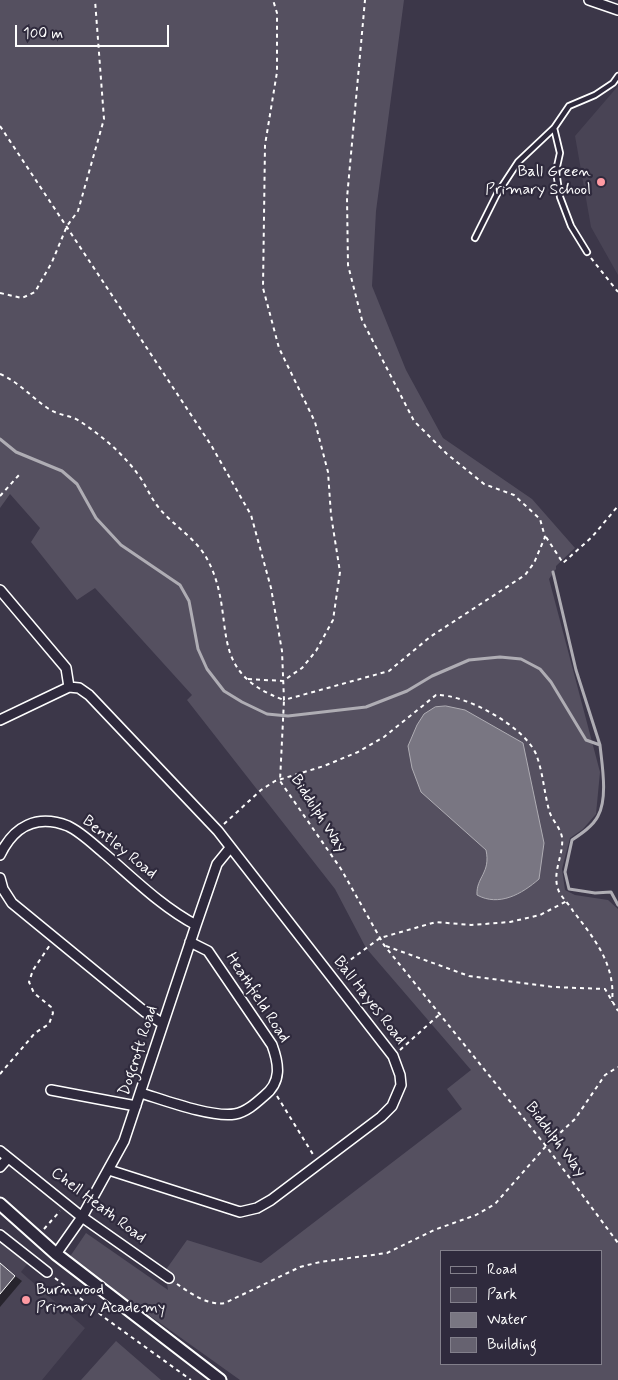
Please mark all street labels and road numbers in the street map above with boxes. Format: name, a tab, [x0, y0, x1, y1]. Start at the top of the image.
street label: Biddulph Way	[286, 771, 350, 857]
street label: Bentley Road	[78, 812, 160, 884]
street label: Heathfield Road	[221, 949, 293, 1047]
street label: Ball Hayes Road	[329, 953, 409, 1049]
street label: Dogcroft Road	[115, 1004, 163, 1098]
street label: Biddulph Way	[521, 1099, 589, 1181]
street label: Chell Heath Road	[46, 1164, 150, 1248]

